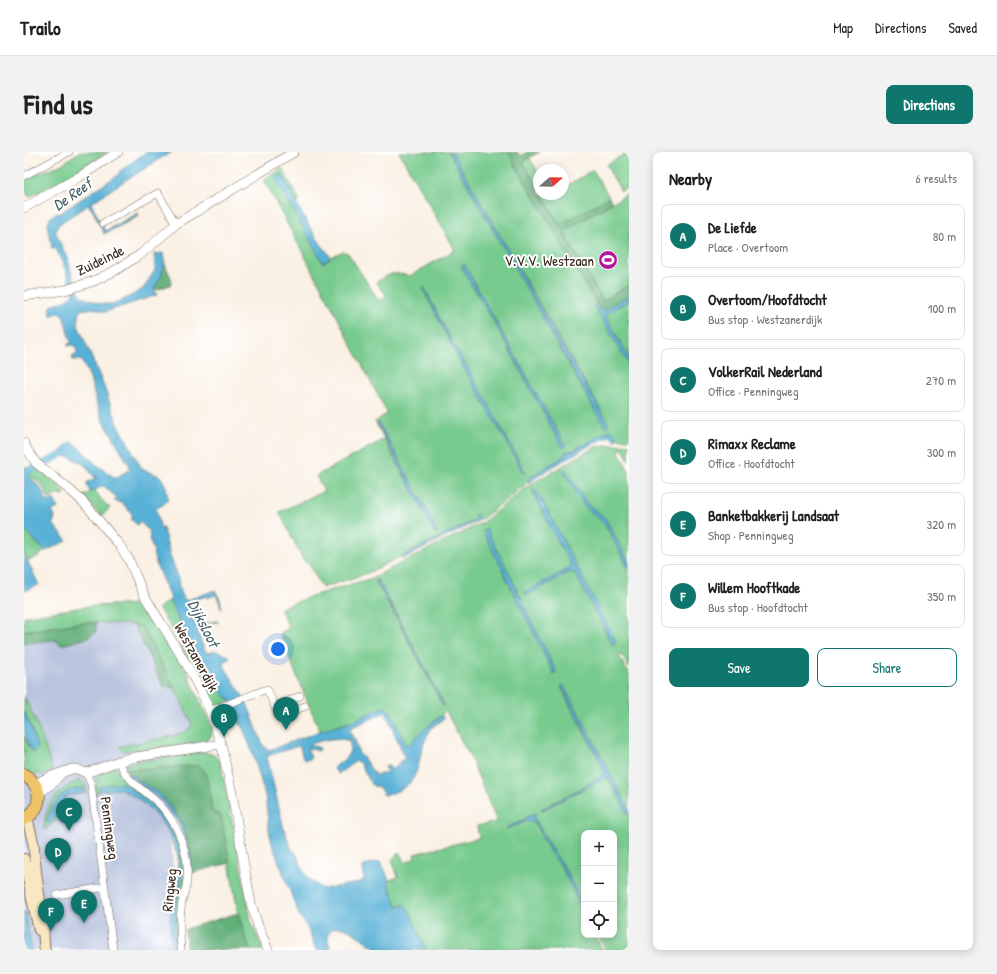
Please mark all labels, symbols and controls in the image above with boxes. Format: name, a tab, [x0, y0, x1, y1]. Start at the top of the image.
text: Trailo	[20, 15, 61, 41]
text: Map	[833, 18, 853, 37]
text: Directions	[875, 18, 926, 37]
text: Saved	[948, 18, 977, 37]
text: Find us	[24, 85, 93, 123]
button: Directions	[886, 85, 973, 124]
north arrow	[533, 164, 569, 200]
text: Nearby	[669, 167, 712, 190]
text: 6 results	[916, 169, 957, 187]
water label: De Reef	[48, 171, 99, 215]
text: De Liefde	[708, 217, 757, 238]
text: A	[680, 227, 686, 245]
text: 80 m	[933, 227, 956, 245]
text: Place · Overtoom	[708, 238, 788, 256]
street label: Zuideinde	[73, 239, 127, 281]
sports icon: V.V.V. Westzaan	[597, 249, 619, 271]
place label: V.V.V. Westzaan	[505, 250, 594, 271]
text: Overtoom/Hoofdtocht	[708, 289, 827, 310]
text: B	[680, 299, 686, 317]
text: 100 m	[928, 299, 956, 317]
text: Bus stop · Westzanerdijk	[708, 310, 822, 328]
text: VolkerRail Nederland	[708, 361, 822, 382]
text: C	[679, 371, 687, 389]
text: 270 m	[926, 371, 956, 389]
text: Office · Penningweg	[708, 382, 799, 400]
text: Rimaxx Reclame	[708, 433, 796, 454]
text: D	[680, 443, 686, 461]
text: 300 m	[927, 443, 956, 461]
text: Office · Hoofdtocht	[708, 454, 795, 472]
text: Banketbakkerij Landsaat	[708, 505, 839, 526]
text: E	[680, 515, 686, 533]
text: 320 m	[926, 515, 956, 533]
text: Shop · Penningweg	[708, 526, 794, 544]
text: Willem Hooftkade	[708, 577, 800, 598]
text: F	[681, 587, 685, 605]
text: 350 m	[927, 587, 956, 605]
water label: Dijksloot	[183, 596, 226, 653]
text: Bus stop · Hoofdtocht	[708, 598, 808, 616]
street label: Westzanerdijk	[169, 619, 225, 695]
your location	[268, 639, 288, 659]
button: Save	[669, 648, 809, 687]
button: Share	[817, 648, 957, 687]
pin: A	[273, 697, 299, 730]
pin: B	[211, 704, 237, 737]
street label: Penningweg	[95, 795, 125, 861]
pin: C	[56, 798, 82, 831]
map controls	[581, 830, 617, 938]
button: +	[581, 830, 617, 866]
pin: D	[45, 838, 71, 871]
button: −	[581, 866, 617, 902]
street label: Ringweg	[156, 867, 182, 913]
pin: E	[71, 890, 97, 923]
pin: F	[38, 898, 64, 931]
button: locate	[581, 902, 617, 938]

